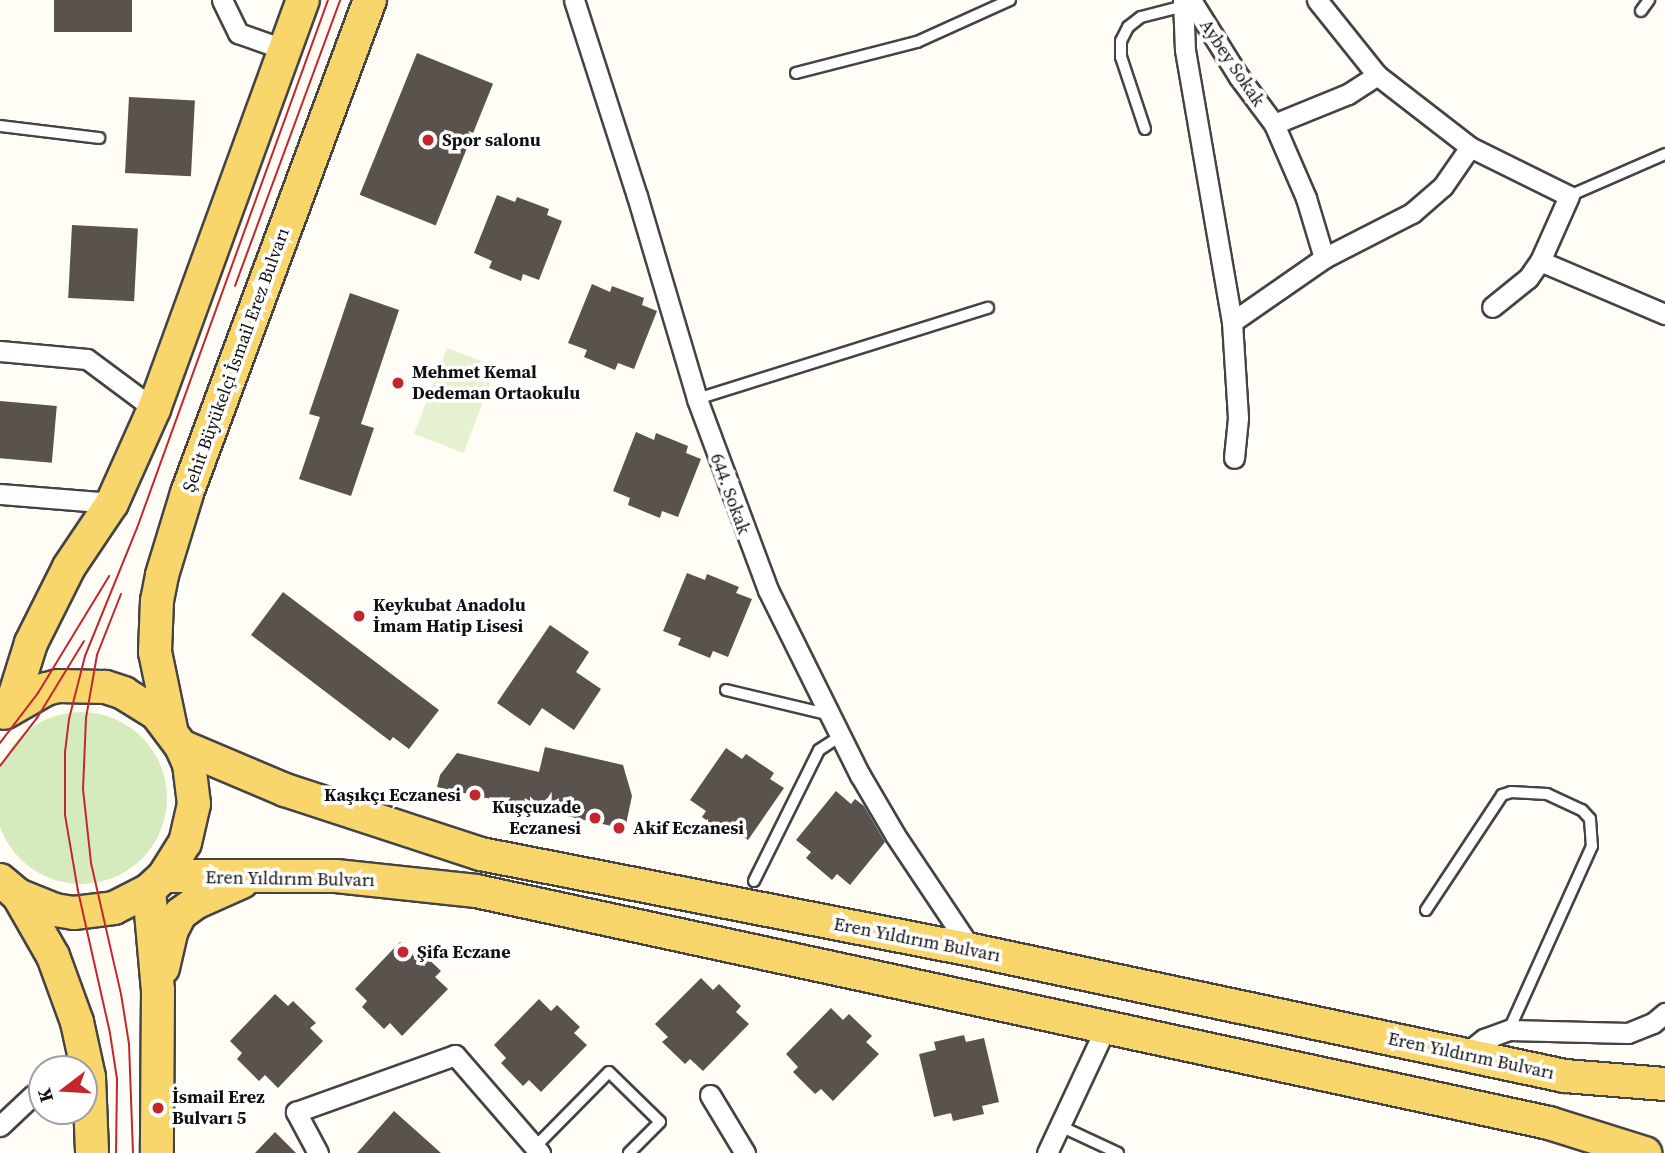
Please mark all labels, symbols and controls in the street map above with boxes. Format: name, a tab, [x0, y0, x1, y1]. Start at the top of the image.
street label: Aybey Sokak	[1195, 15, 1269, 111]
place label: Spor salonu	[442, 129, 541, 151]
marker: Spor salonu	[420, 132, 436, 148]
street label: Şehit Büyükelçi İsmail Erez Bulvarı	[178, 225, 294, 495]
place label: Mehmet Kemal Dedeman Ortaokulu	[412, 362, 580, 404]
marker: Mehmet Kemal Dedeman Ortaokulu	[390, 375, 406, 391]
street label: 644. Sokak	[705, 451, 755, 537]
place label: Keykubat Anadolu İmam Hatip Lisesi	[373, 595, 526, 638]
marker: Keykubat Anadolu İmam Hatip Lisesi	[351, 608, 367, 624]
place label: Kaşıkçı Eczanesi	[324, 784, 461, 806]
marker: Kaşıkçı Eczanesi	[467, 787, 483, 803]
place label: Kuşçuzade Eczanesi	[492, 797, 581, 840]
marker: Kuşçuzade Eczanesi	[587, 810, 603, 826]
place label: Akif Eczanesi	[633, 817, 744, 839]
marker: Akif Eczanesi	[611, 820, 627, 836]
street label: Eren Yıldırım Bulvarı	[205, 867, 375, 891]
street label: Eren Yıldırım Bulvarı	[832, 913, 1002, 967]
place label: Şifa Eczane	[417, 941, 511, 963]
marker: Şifa Eczane	[395, 944, 411, 960]
street label: Eren Yıldırım Bulvarı	[1386, 1028, 1556, 1084]
north arrow	[28, 1055, 98, 1125]
text: K	[30, 1085, 59, 1106]
place label: İsmail Erez Bulvarı 5	[172, 1087, 265, 1130]
marker: İsmail Erez Bulvarı 5	[150, 1100, 166, 1116]

